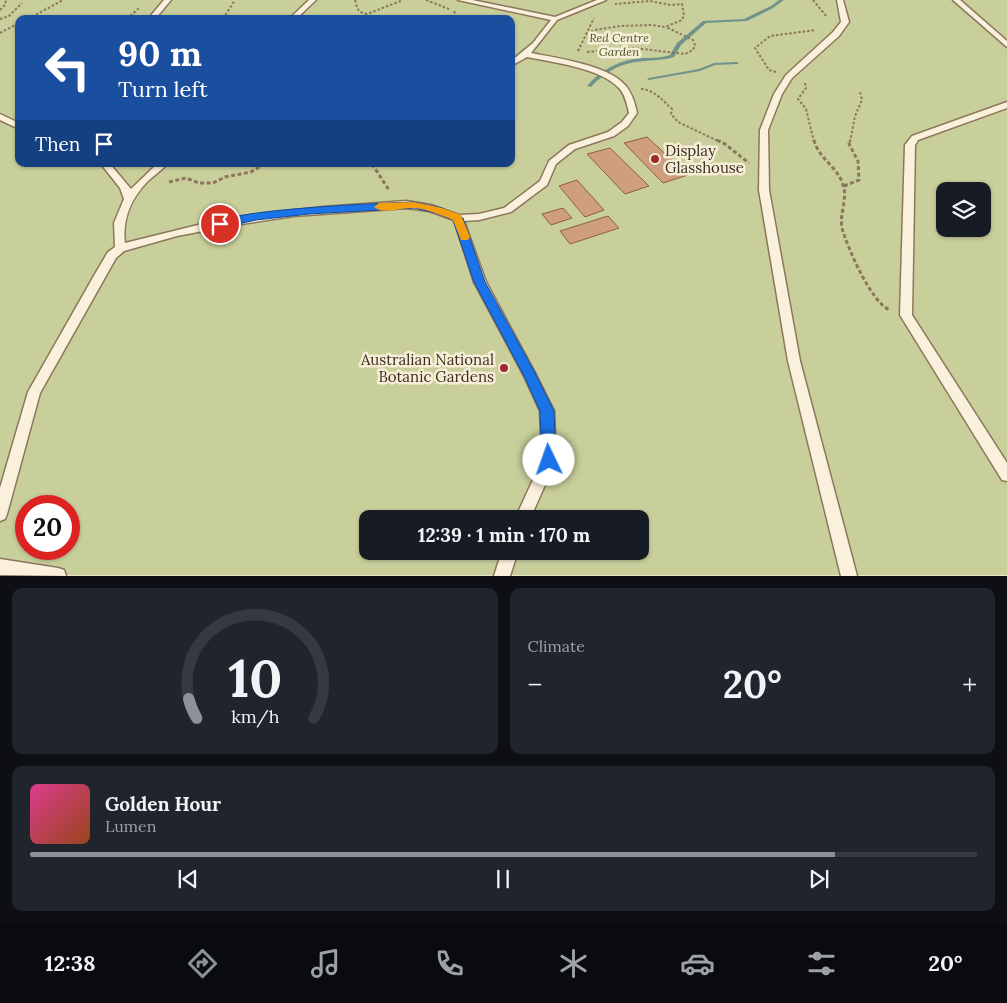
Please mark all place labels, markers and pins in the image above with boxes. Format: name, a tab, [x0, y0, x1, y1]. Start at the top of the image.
place label: Display Glasshouse	[665, 141, 744, 177]
marker: Display Glasshouse	[649, 153, 661, 165]
pin	[199, 203, 241, 245]
place label: Australian National Botanic Gardens	[360, 350, 494, 386]
marker: Australian National Botanic Gardens	[498, 362, 510, 374]

